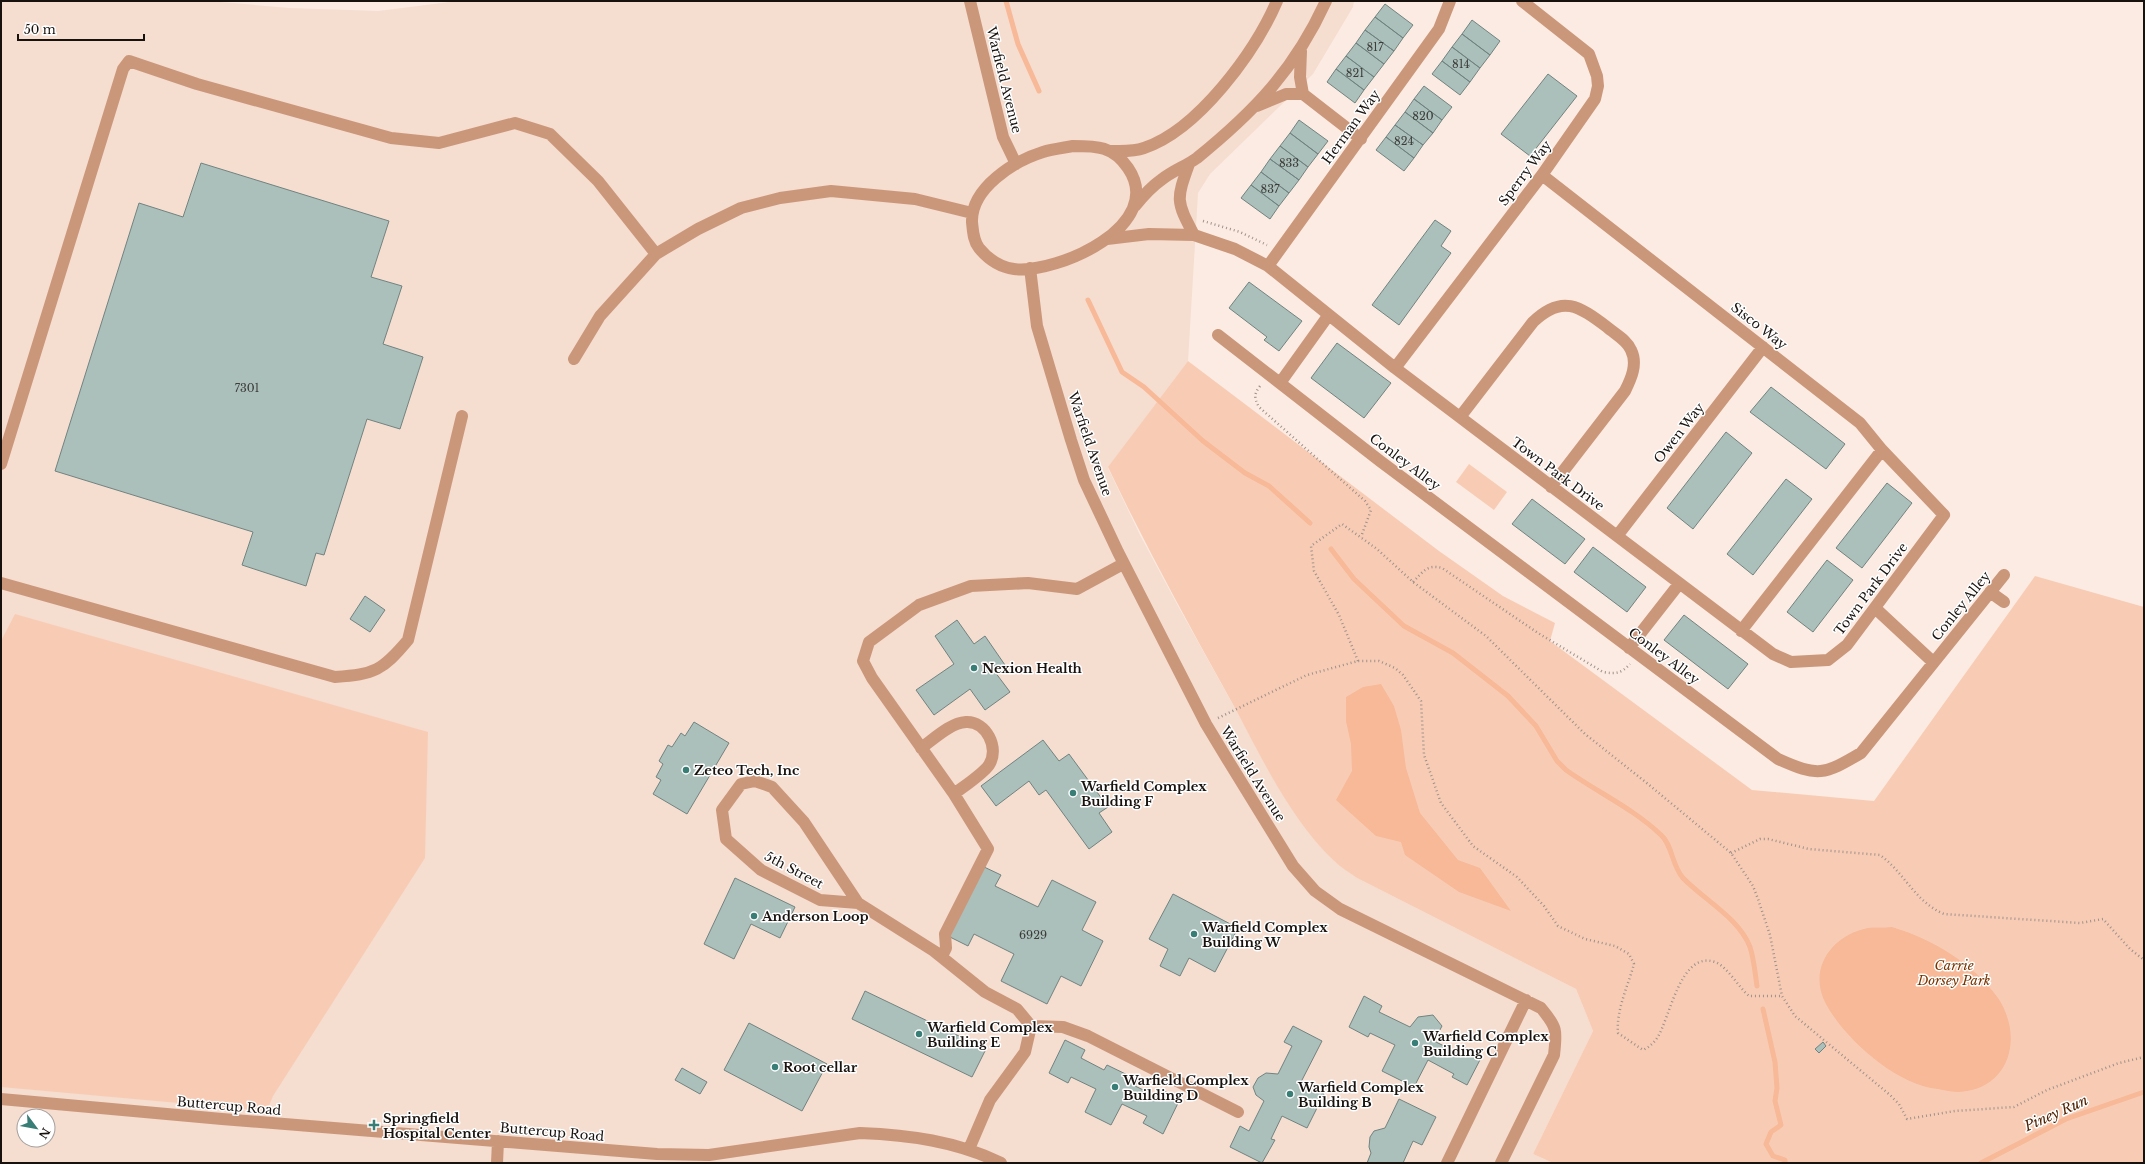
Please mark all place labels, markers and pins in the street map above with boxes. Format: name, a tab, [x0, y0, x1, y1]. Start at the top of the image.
place label: Nexion Health	[982, 660, 1083, 677]
marker: Nexion Health	[969, 663, 979, 673]
place label: Zeteo Tech, Inc	[694, 762, 799, 779]
marker: Zeteo Tech, Inc	[681, 765, 691, 775]
place label: Warfield Complex Building F	[1080, 778, 1207, 810]
marker: Warfield Complex Building F	[1068, 788, 1078, 798]
place label: Anderson Loop	[761, 908, 869, 925]
marker: Anderson Loop	[749, 911, 759, 921]
place label: Warfield Complex Building W	[1201, 919, 1328, 951]
marker: Warfield Complex Building W	[1189, 929, 1199, 939]
place label: Warfield Complex Building E	[926, 1019, 1053, 1051]
place label: Warfield Complex Building C	[1422, 1028, 1549, 1060]
marker: Warfield Complex Building E	[914, 1029, 924, 1039]
marker: Warfield Complex Building C	[1410, 1038, 1420, 1048]
place label: Root cellar	[783, 1059, 858, 1076]
marker: Root cellar	[770, 1062, 780, 1072]
place label: Warfield Complex Building D	[1122, 1072, 1249, 1104]
place label: Warfield Complex Building B	[1297, 1079, 1424, 1111]
marker: Warfield Complex Building D	[1110, 1082, 1120, 1092]
marker: Warfield Complex Building B	[1285, 1089, 1295, 1099]
place label: Springfield Hospital Center	[383, 1110, 491, 1142]
marker: Springfield Hospital Center	[368, 1119, 380, 1131]

